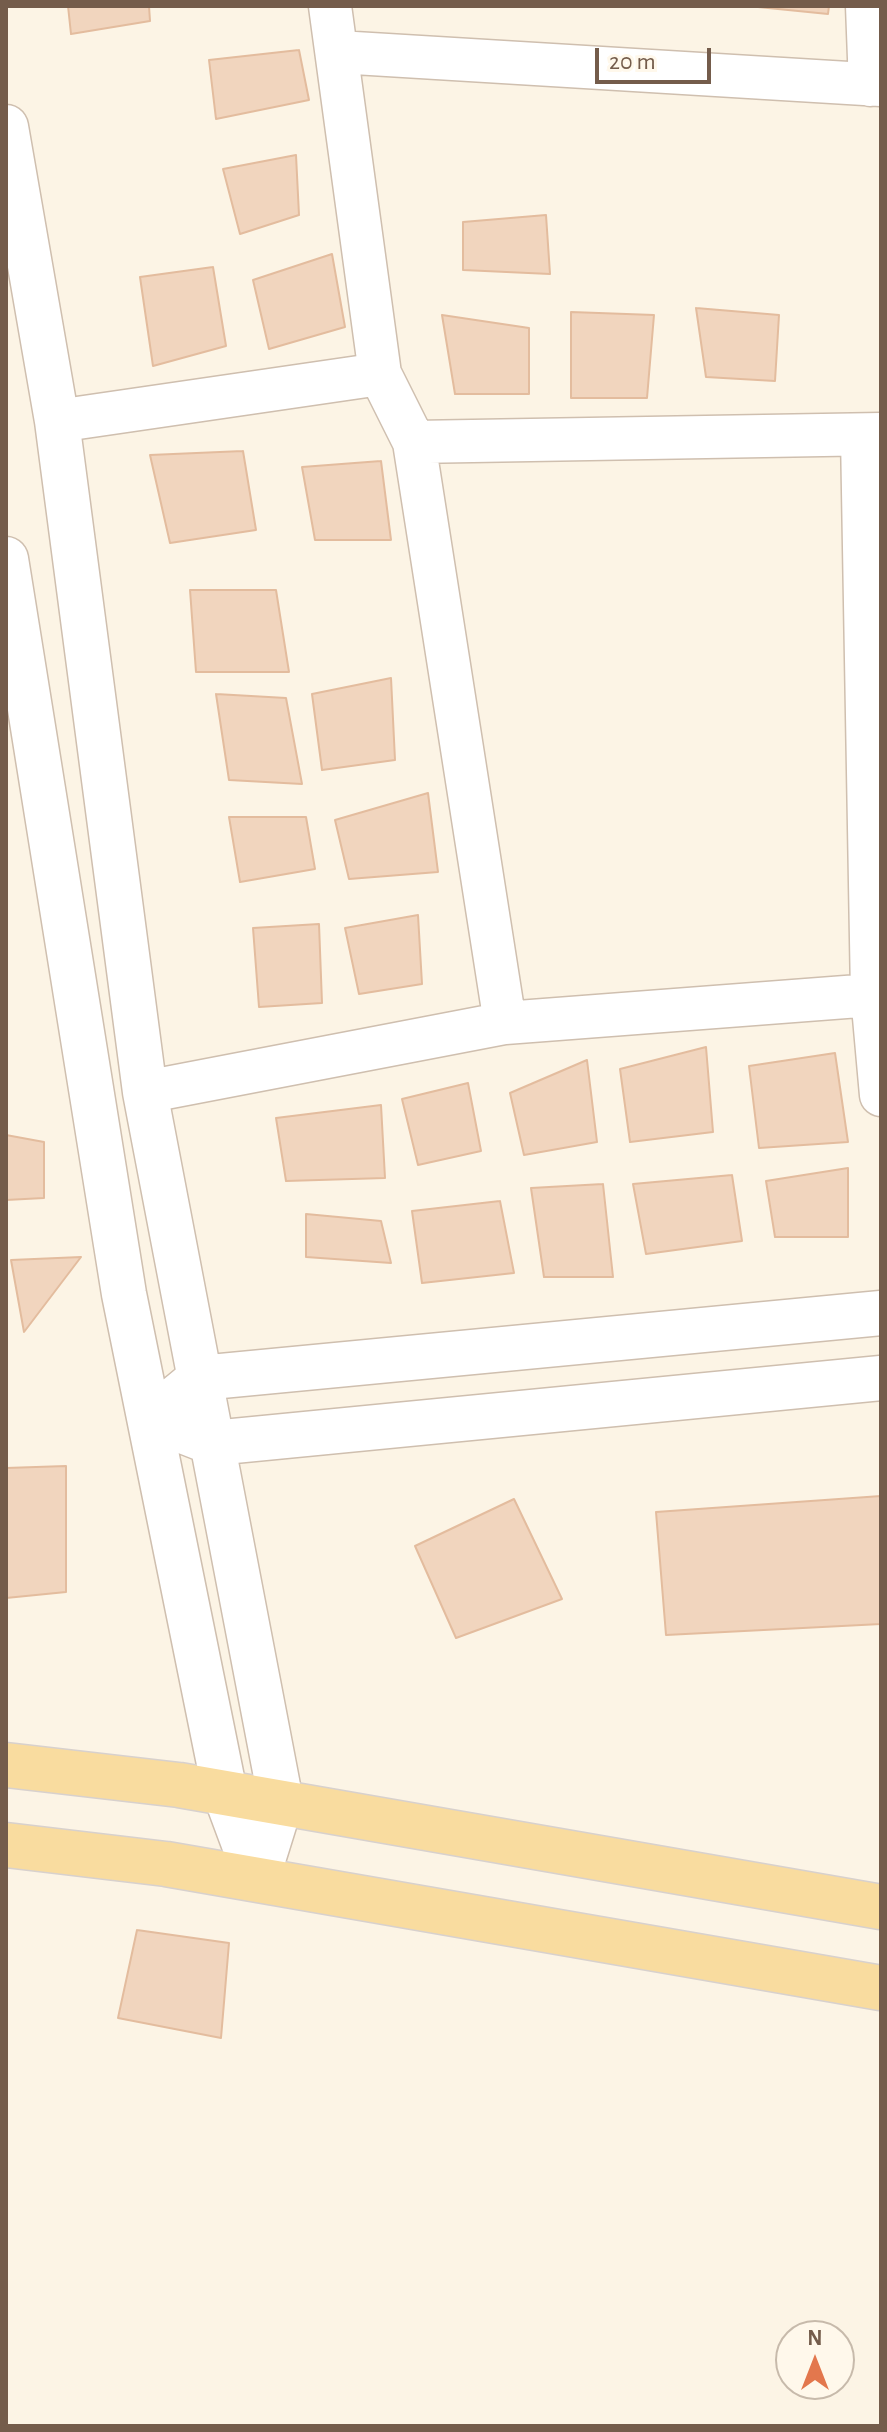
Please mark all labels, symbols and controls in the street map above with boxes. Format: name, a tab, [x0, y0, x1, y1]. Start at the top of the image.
scale bar	[599, 32, 715, 82]
text: 20 m	[609, 50, 656, 74]
north arrow	[775, 2320, 855, 2400]
text: N	[807, 2327, 823, 2349]

